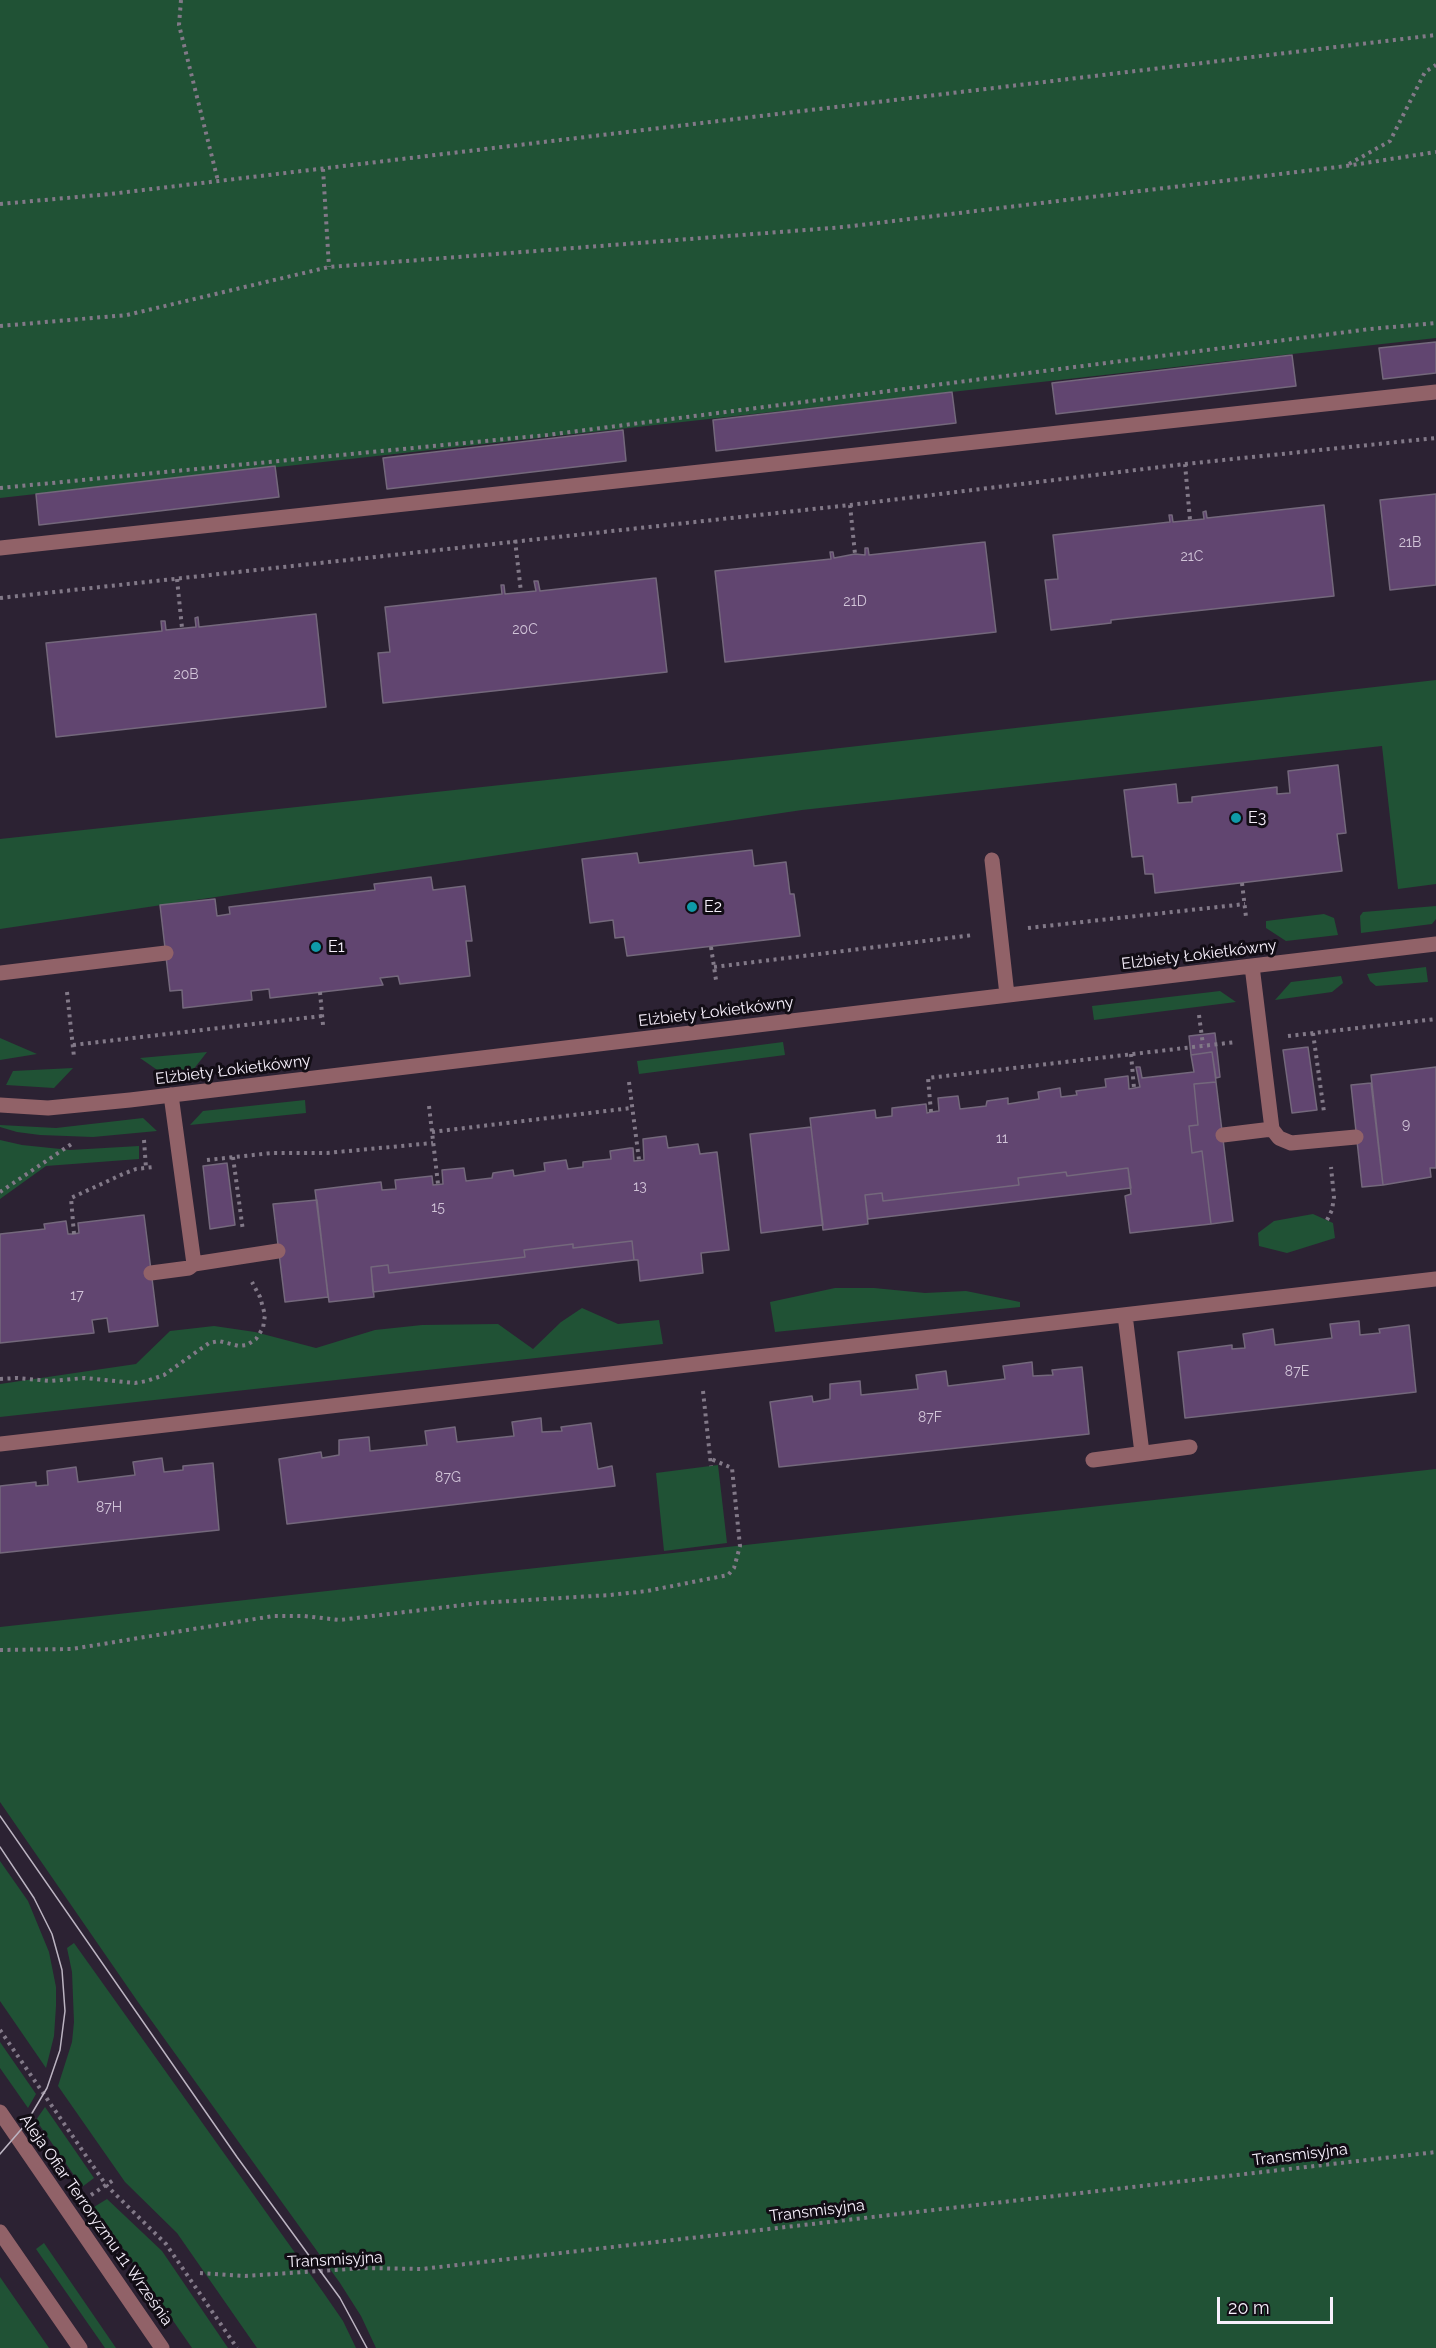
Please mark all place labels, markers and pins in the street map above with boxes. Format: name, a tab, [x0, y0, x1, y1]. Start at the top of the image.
place label: E3	[1248, 808, 1266, 828]
marker: E3	[1229, 811, 1243, 825]
place label: E2	[704, 897, 722, 917]
marker: E2	[685, 900, 699, 914]
place label: E1	[328, 937, 345, 957]
marker: E1	[309, 940, 323, 954]

